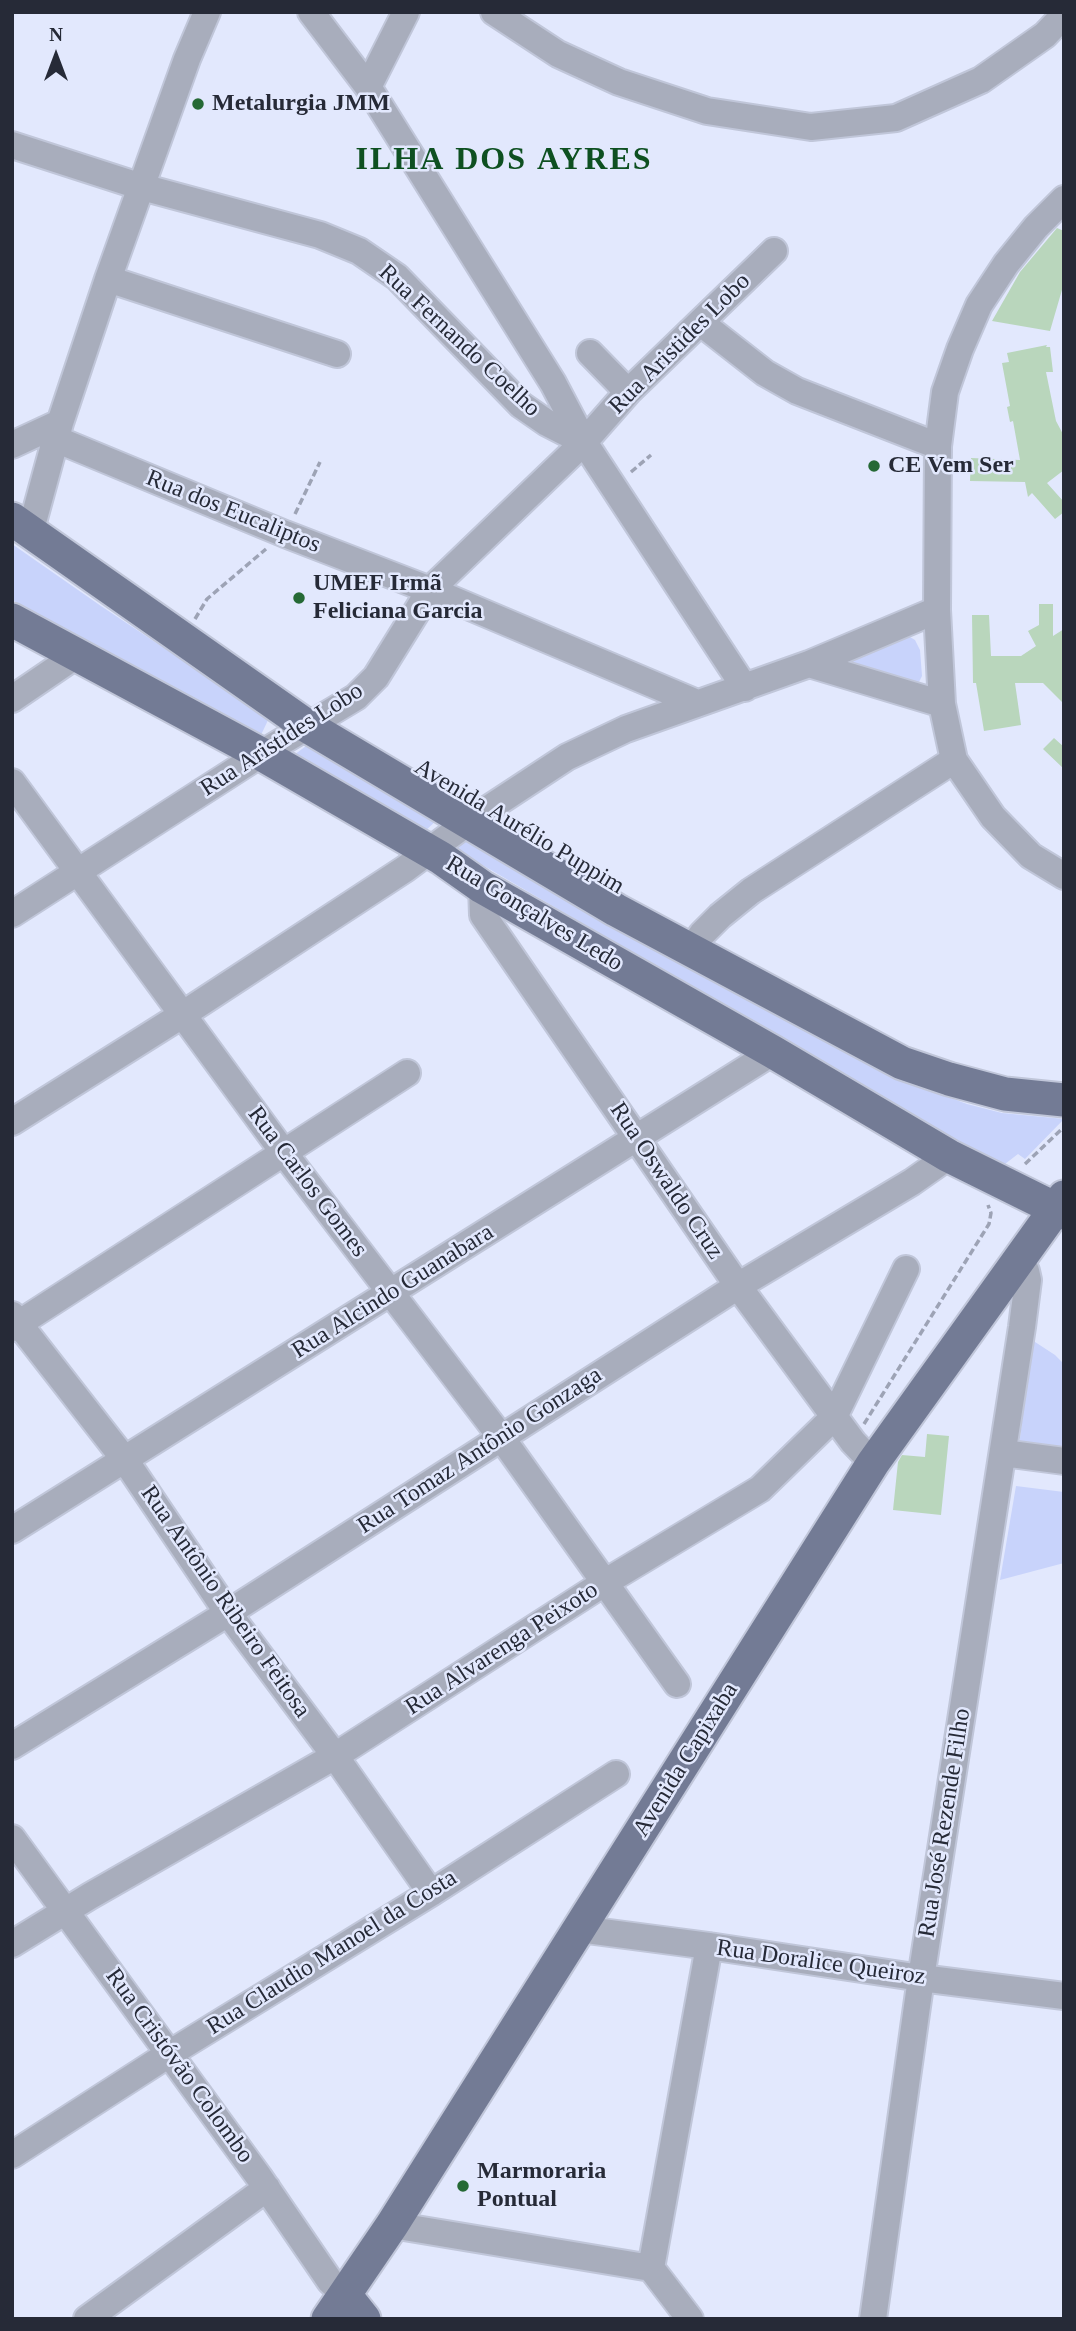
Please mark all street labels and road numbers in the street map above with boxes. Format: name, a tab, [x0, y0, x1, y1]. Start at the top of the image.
street label: Rua Fernando Coelho	[372, 259, 546, 423]
street label: Rua Aristides Lobo	[603, 267, 757, 421]
street label: Rua dos Eucaliptos	[142, 464, 324, 560]
street label: Rua Aristides Lobo	[195, 677, 369, 803]
street label: Avenida Aurélio Puppim	[409, 753, 629, 901]
street label: Rua Gonçalves Ledo	[440, 850, 628, 978]
street label: Rua Oswaldo Cruz	[603, 1097, 729, 1265]
street label: Rua Carlos Gomes	[241, 1101, 373, 1263]
street label: Rua Alcindo Guanabara	[287, 1218, 499, 1366]
street label: Rua Tomaz Antônio Gonzaga	[352, 1361, 608, 1541]
street label: Rua Antônio Ribeiro Feitosa	[134, 1480, 316, 1724]
street label: Rua Alvarenga Peixoto	[400, 1576, 604, 1722]
street label: Avenida Capixaba	[627, 1678, 745, 1842]
street label: Rua José Rezende Filho	[913, 1707, 977, 1939]
street label: Rua Claudio Manoel da Costa	[202, 1864, 462, 2042]
street label: Rua Doralice Queiroz	[715, 1934, 927, 1992]
street label: Rua Cristóvão Colombo	[99, 1963, 259, 2169]

